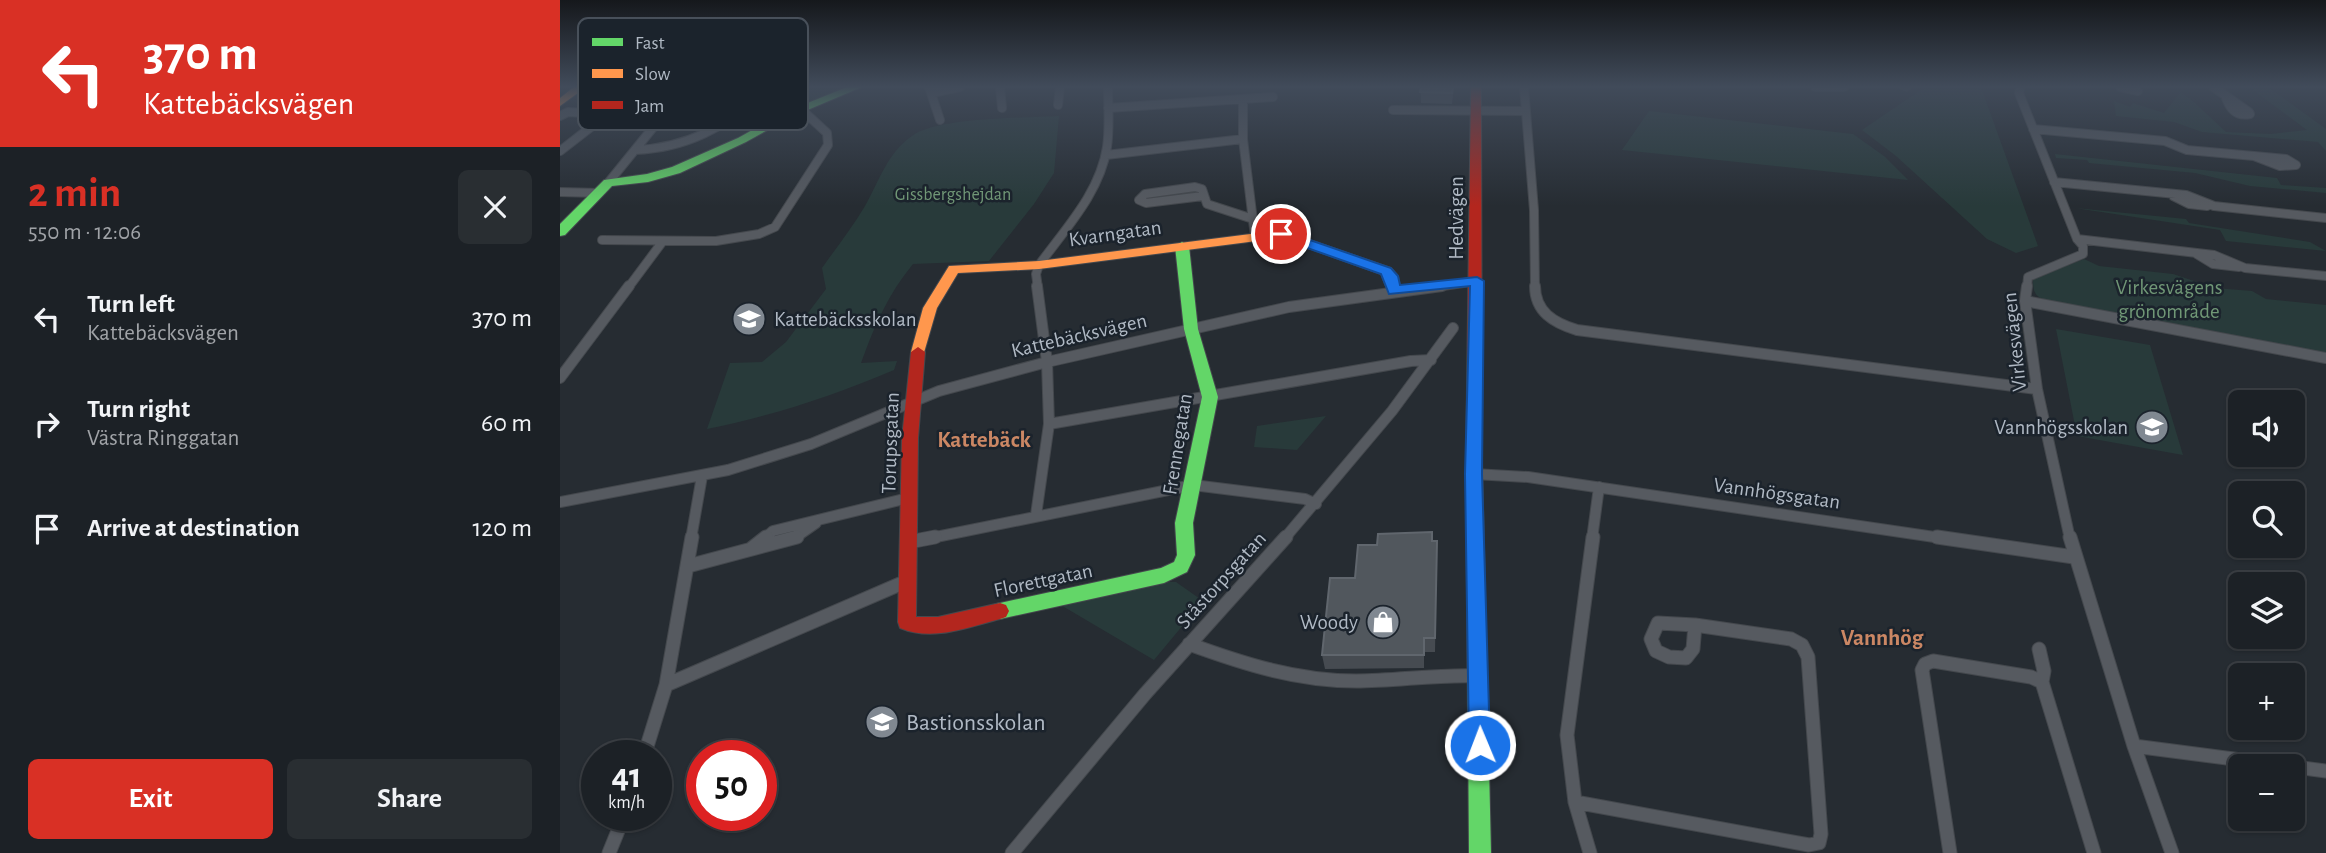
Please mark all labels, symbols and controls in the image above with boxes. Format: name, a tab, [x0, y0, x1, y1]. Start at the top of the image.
legend	[578, 18, 808, 130]
icon: left	[28, 28, 119, 119]
text: 370 m	[143, 30, 258, 79]
text: Fast	[635, 34, 665, 53]
text: Slow	[635, 65, 671, 84]
text: Kattebäcksvägen	[143, 88, 354, 120]
text: Jam	[635, 97, 664, 116]
button: close	[458, 170, 532, 244]
text: 2 min	[28, 172, 121, 214]
street label: Hedvägen	[1446, 176, 1467, 260]
park label: Gissbergshejdan	[895, 186, 1011, 204]
pin	[1251, 204, 1311, 264]
icon: arrive	[1262, 215, 1300, 253]
street label: Kvarngatan	[1067, 217, 1163, 250]
text: 550 m · 12:06	[28, 221, 141, 244]
park label: Virkesvägens grönområde	[2115, 277, 2223, 322]
text: Turn left	[87, 291, 175, 317]
street label: Virkesvägen	[1999, 291, 2030, 392]
icon: left	[28, 300, 66, 338]
school or university icon: Kattebäcksskolan	[730, 300, 768, 338]
text: 370 m	[472, 305, 532, 331]
place label: Kattebäcksskolan	[774, 309, 917, 330]
street label: Kattebäcksvägen	[1009, 310, 1149, 361]
text: Kattebäcksvägen	[87, 322, 239, 345]
map controls	[2228, 390, 2305, 831]
button: sound	[2228, 390, 2305, 467]
street label: Torupsgatan	[878, 392, 903, 494]
street label: Frennegatan	[1159, 392, 1196, 496]
text: Turn right	[87, 396, 190, 422]
icon: right	[28, 405, 66, 443]
school or university icon: Vannhögsskolan	[2133, 408, 2171, 446]
text: 60 m	[481, 410, 532, 436]
place label: Vannhögsskolan	[1994, 417, 2128, 438]
text: Västra Ringgatan	[87, 427, 239, 450]
district label: Kattebäck	[937, 429, 1031, 452]
street label: Vannhögsgatan	[1712, 474, 1842, 513]
button: search	[2228, 481, 2305, 558]
icon: arrive	[28, 510, 66, 548]
text: Arrive at destination	[87, 515, 300, 541]
text: 120 m	[472, 515, 532, 541]
street label: Ståstorpsgatan	[1173, 528, 1270, 633]
street label: Florettgatan	[992, 560, 1094, 601]
button: layers	[2228, 572, 2305, 649]
shop icon: Woody	[1364, 603, 1402, 641]
place label: Woody	[1300, 612, 1358, 633]
district label: Vannhög	[1841, 627, 1924, 650]
button: +	[2228, 663, 2305, 740]
school or university icon: Bastionsskolan	[863, 703, 901, 741]
position arrow	[1443, 708, 1517, 782]
place label: Bastionsskolan	[906, 711, 1046, 735]
speed limit sign: 50	[686, 740, 777, 831]
button: −	[2228, 754, 2305, 831]
button: Exit	[28, 759, 273, 839]
button: Share	[287, 759, 532, 839]
text: 41	[611, 759, 642, 794]
text: km/h	[608, 794, 645, 812]

